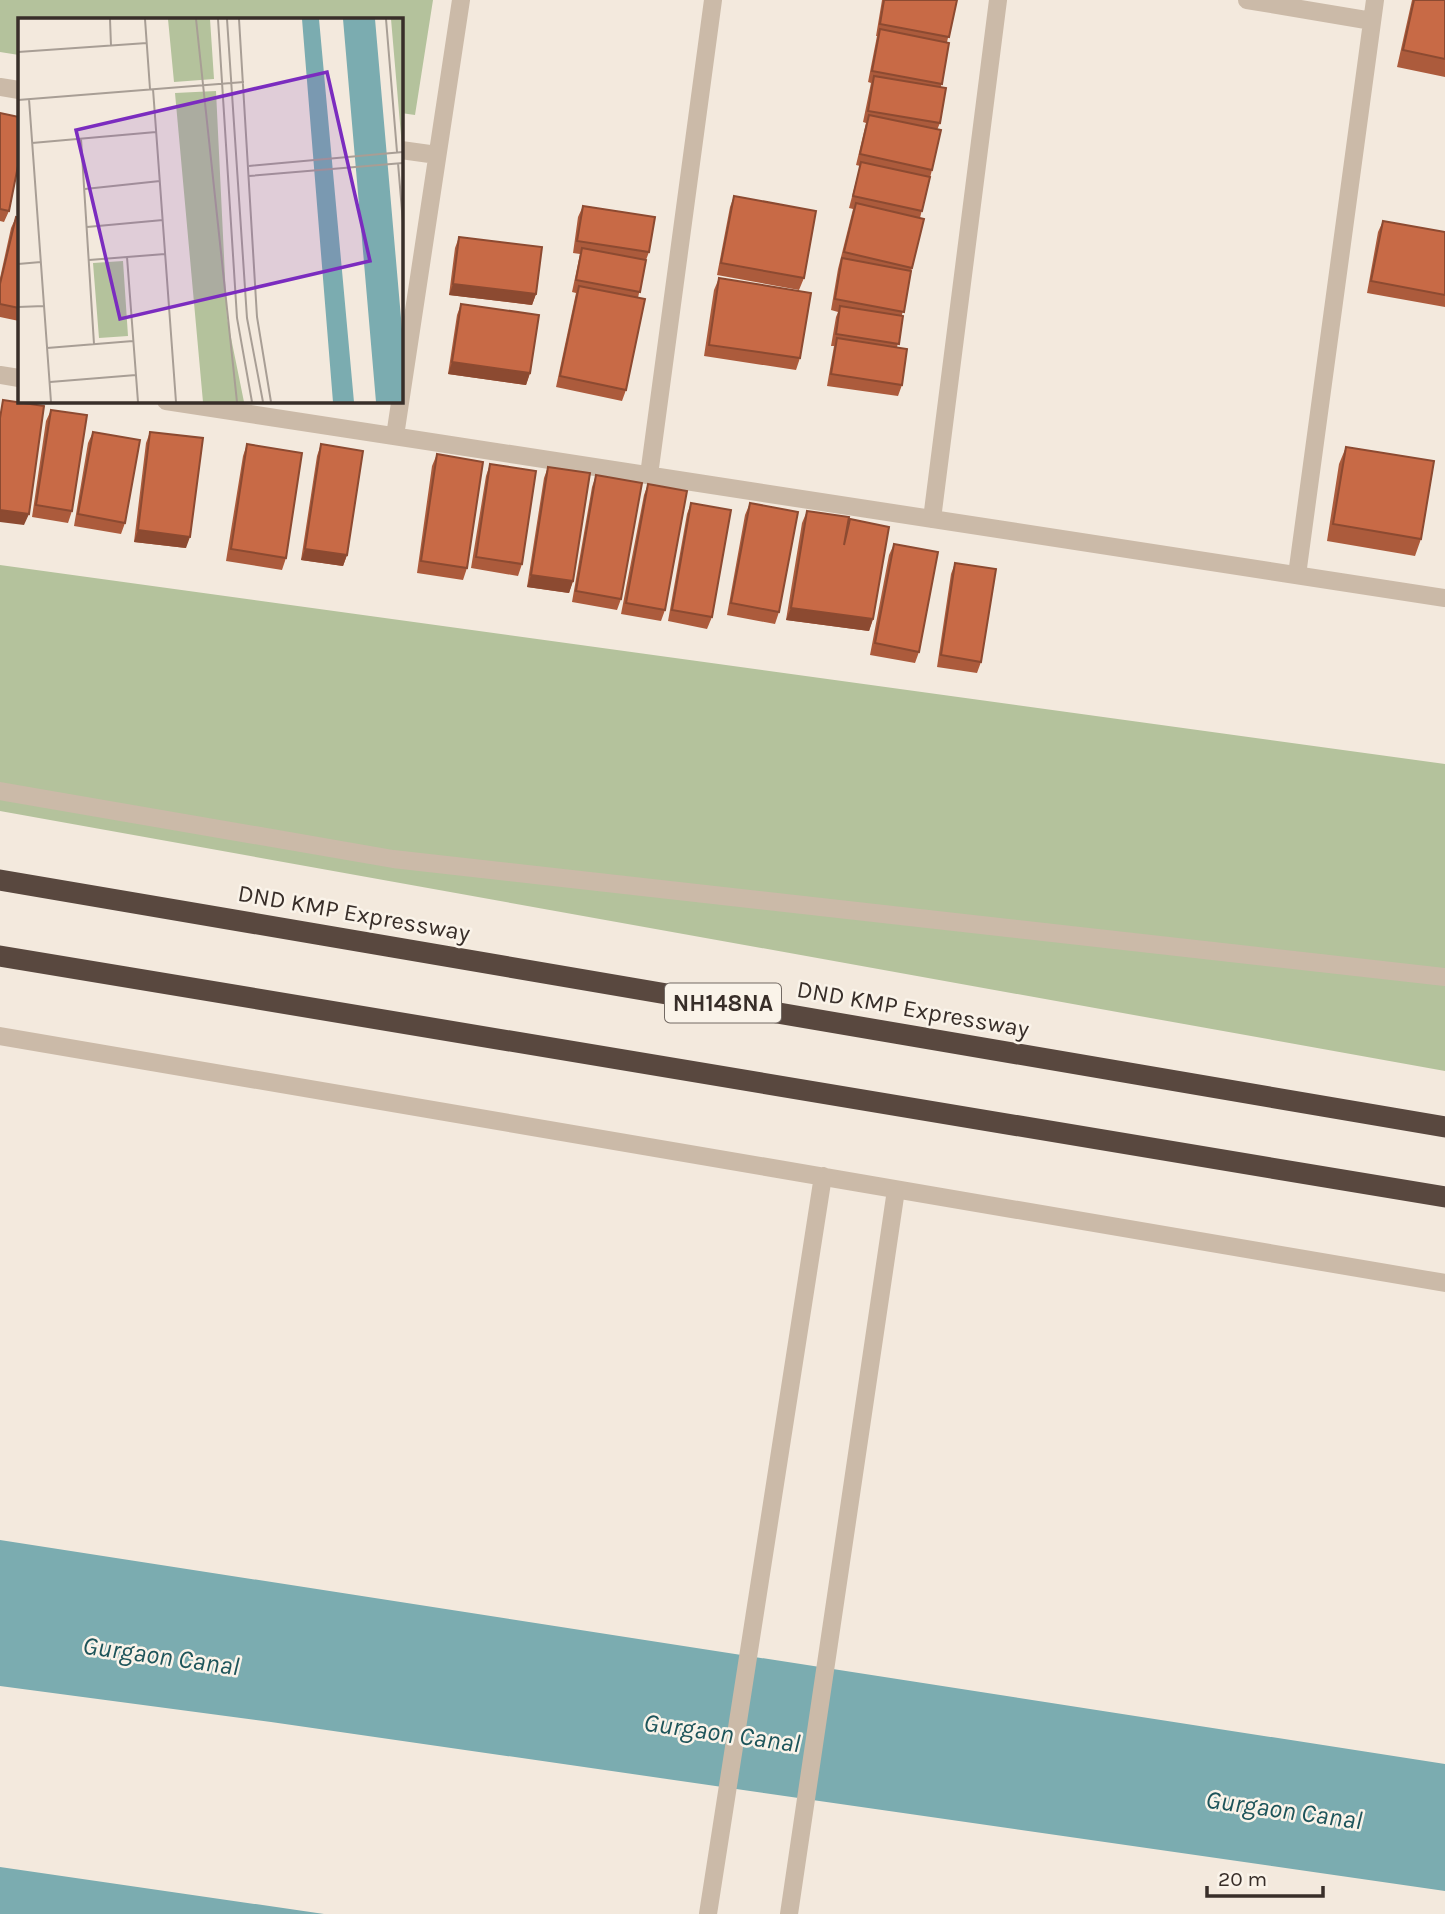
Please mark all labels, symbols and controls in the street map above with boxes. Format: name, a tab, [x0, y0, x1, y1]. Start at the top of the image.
inset map	[18, 18, 402, 402]
street label: DND KMP Expressway	[236, 879, 472, 947]
street label: DND KMP Expressway	[795, 975, 1031, 1043]
road number: NH148NA	[665, 984, 781, 1022]
water label: Gurgaon Canal	[81, 1630, 241, 1682]
water label: Gurgaon Canal	[642, 1707, 802, 1759]
water label: Gurgaon Canal	[1204, 1784, 1364, 1836]
scale bar	[1207, 1854, 1322, 1898]
text: 20 m	[1218, 1867, 1267, 1891]

